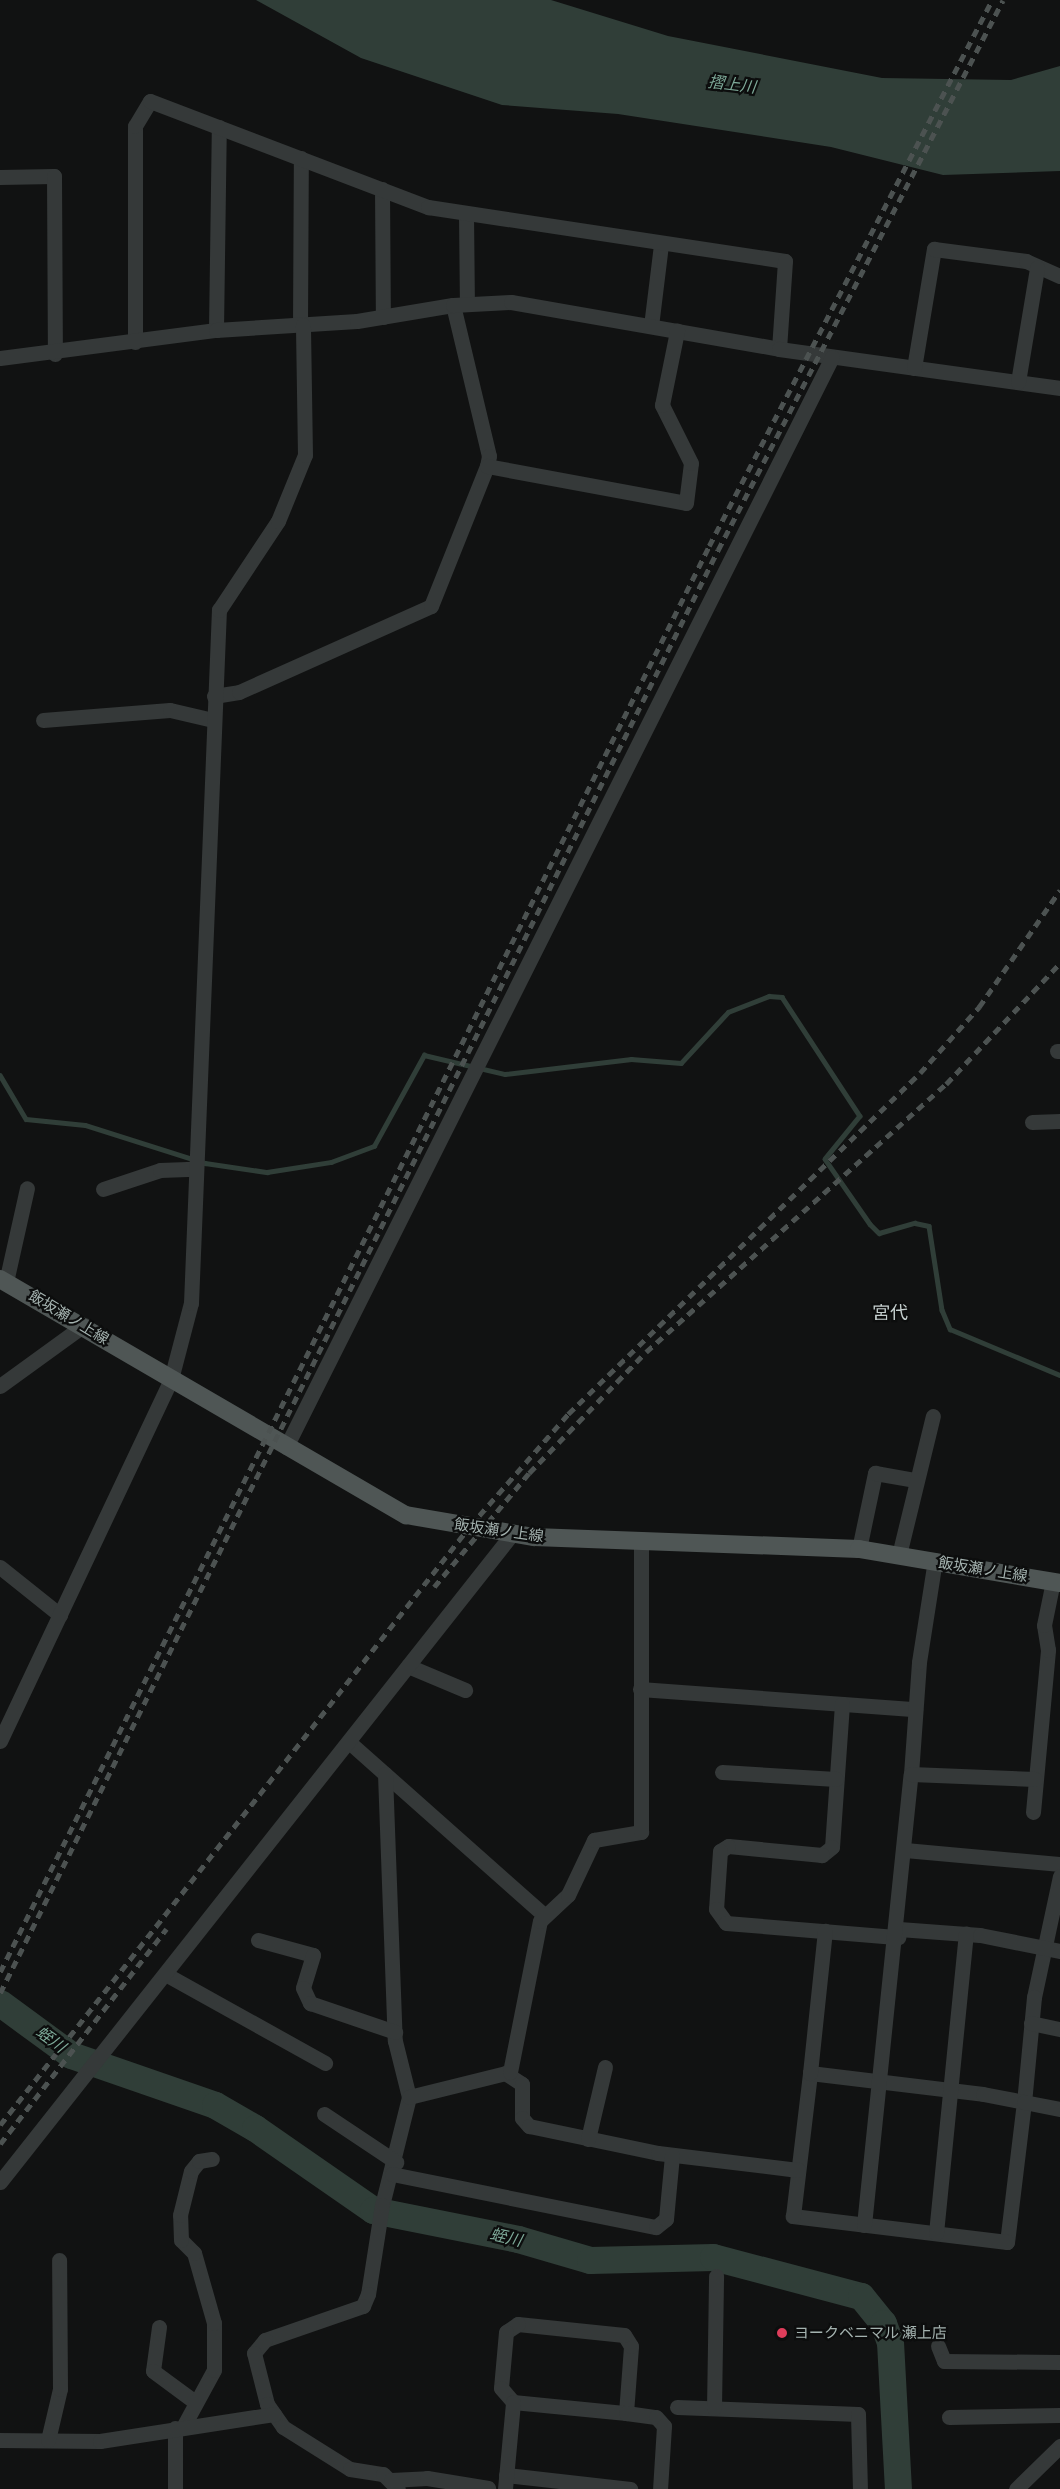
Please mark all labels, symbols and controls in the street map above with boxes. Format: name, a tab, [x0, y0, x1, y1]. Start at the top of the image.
water label: 摺上川	[707, 72, 757, 96]
street label: 飯坂瀬ノ上線	[26, 1286, 112, 1348]
district label: 宮代	[872, 1301, 908, 1323]
street label: 飯坂瀬ノ上線	[453, 1515, 545, 1545]
street label: 飯坂瀬ノ上線	[937, 1553, 1029, 1585]
water label: 蛭川	[32, 2022, 70, 2056]
water label: 蛭川	[488, 2224, 524, 2250]
place label: ヨークベニマル 瀬上店	[794, 2324, 947, 2342]
marker: ヨークベニマル 瀬上店	[775, 2326, 789, 2340]

